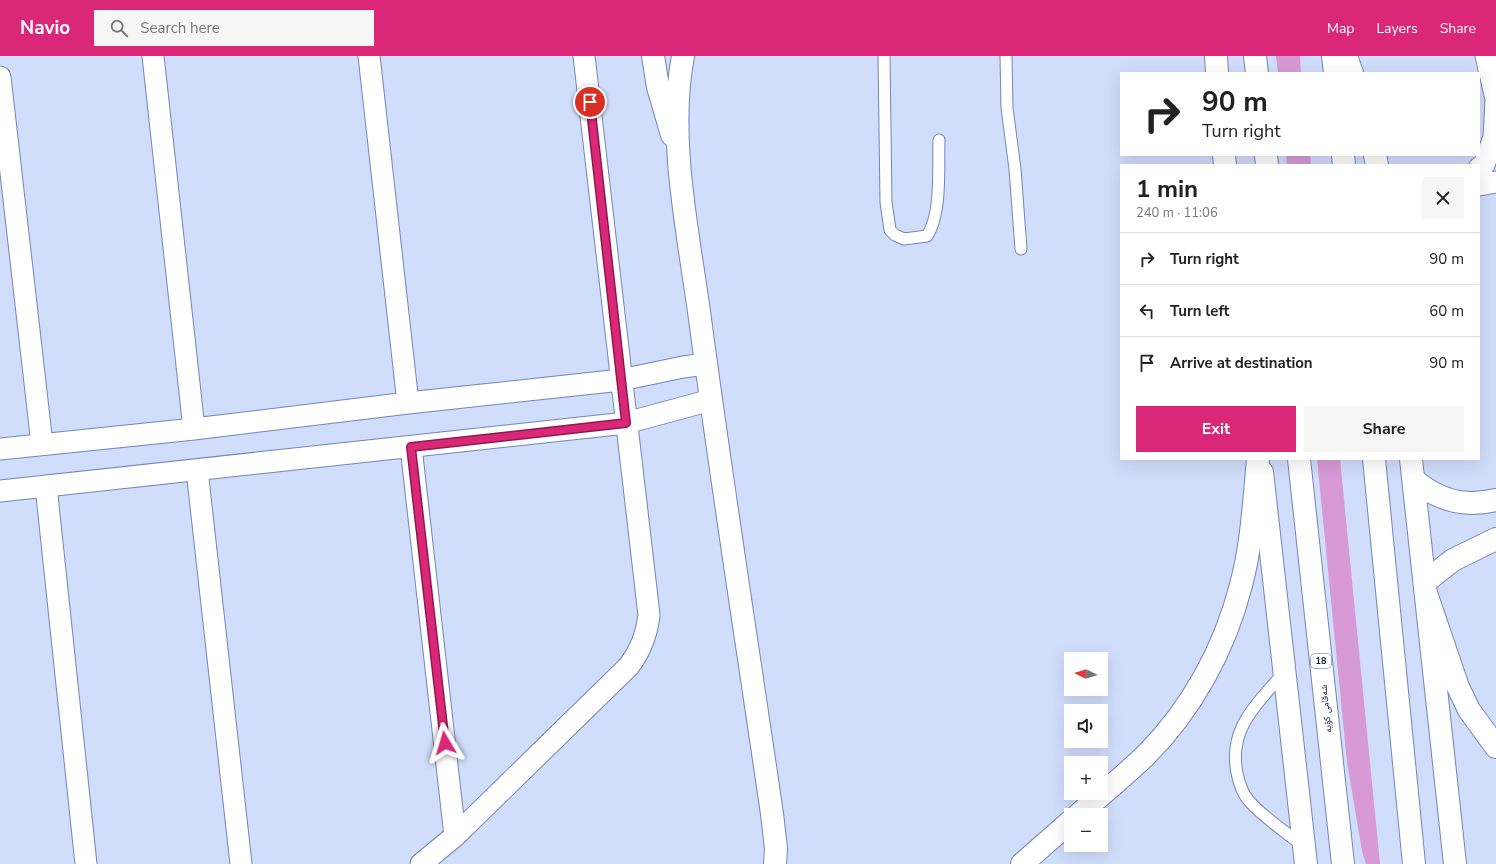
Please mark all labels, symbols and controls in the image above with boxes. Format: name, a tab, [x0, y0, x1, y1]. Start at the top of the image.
search box	[94, 10, 374, 46]
text: Navio	[20, 15, 70, 41]
icon: search	[108, 17, 130, 39]
text: Search here	[140, 18, 220, 38]
text: Map	[1327, 19, 1354, 38]
text: Layers	[1376, 19, 1418, 38]
text: Share	[1440, 19, 1476, 38]
text: 90 m	[1202, 83, 1268, 121]
pin	[573, 85, 607, 119]
icon: right	[1136, 88, 1188, 140]
icon: arrive	[579, 91, 601, 113]
text: Turn right	[1202, 119, 1281, 143]
text: 1 min	[1136, 173, 1198, 205]
button: close	[1422, 177, 1464, 219]
text: 240 m · 11:06	[1136, 204, 1218, 222]
icon: right	[1136, 248, 1158, 270]
text: Turn right	[1170, 249, 1239, 269]
text: 90 m	[1429, 249, 1464, 269]
icon: left	[1136, 300, 1158, 322]
text: Turn left	[1170, 301, 1229, 321]
text: 60 m	[1429, 301, 1464, 321]
icon: arrive	[1136, 352, 1158, 374]
text: Arrive at destination	[1170, 353, 1313, 373]
text: 90 m	[1429, 353, 1464, 373]
button: Exit	[1136, 406, 1296, 452]
button: Share	[1304, 406, 1464, 452]
north arrow	[1064, 652, 1108, 696]
map controls	[1064, 652, 1108, 852]
road number: 18	[1311, 654, 1331, 668]
street label: شەقامی کۆیە	[1316, 684, 1336, 734]
button: sound	[1064, 704, 1108, 748]
position arrow	[424, 722, 466, 764]
button: +	[1064, 756, 1108, 800]
button: −	[1064, 808, 1108, 852]

